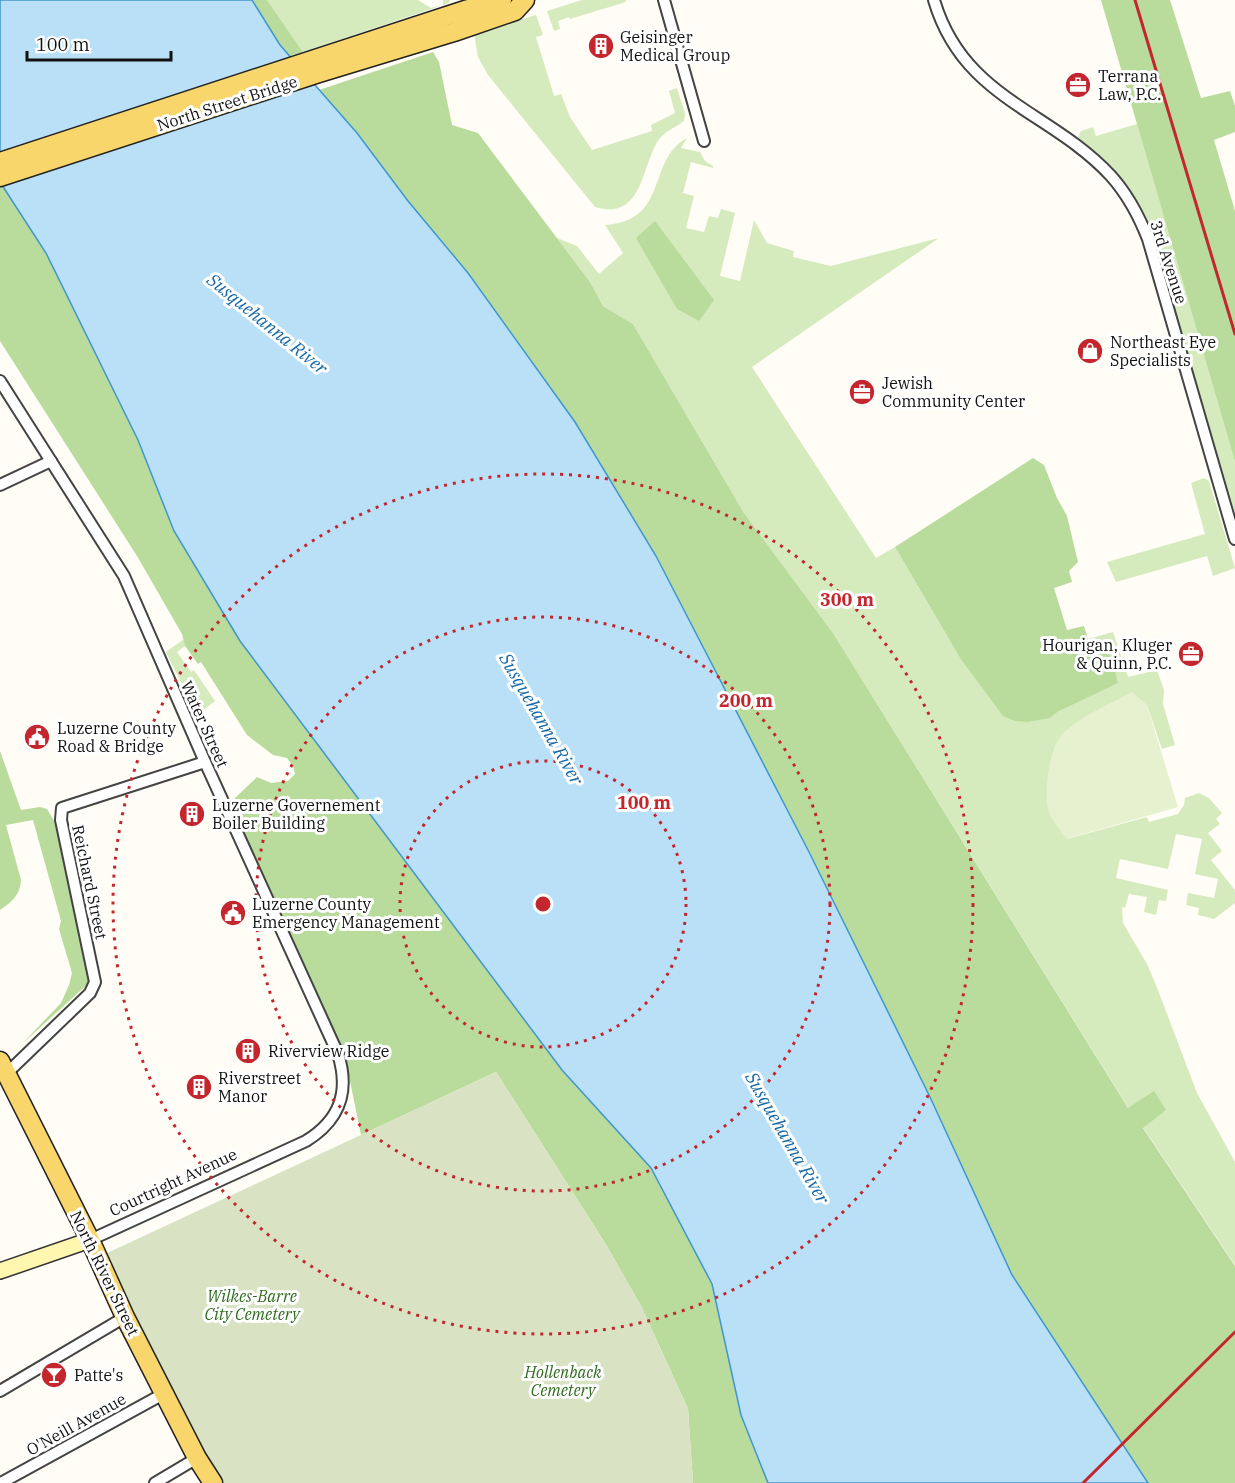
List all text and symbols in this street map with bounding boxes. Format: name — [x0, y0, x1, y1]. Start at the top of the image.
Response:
scale bar — [27, 24, 171, 62]
place label: Geisinger Medical Group — [620, 27, 730, 65]
building icon: Geisinger Medical Group — [586, 31, 616, 61]
text: 100 m — [36, 33, 90, 56]
place label: Terrana Law, P.C. — [1098, 66, 1161, 104]
office icon: Terrana Law, P.C. — [1063, 70, 1093, 100]
street label: North Street Bridge — [154, 71, 300, 135]
street label: 3rd Avenue — [1146, 218, 1192, 306]
water label: Susquehanna River — [202, 267, 333, 380]
place label: Northeast Eye Specialists — [1110, 332, 1216, 370]
shop icon: Northeast Eye Specialists — [1075, 336, 1105, 366]
place label: Jewish Community Center — [882, 373, 1025, 411]
office icon: Jewish Community Center — [847, 377, 877, 407]
text: 300 m — [820, 588, 875, 611]
place label: Hourigan, Kluger & Quinn, P.C. — [1042, 635, 1172, 673]
office icon: Hourigan, Kluger & Quinn, P.C. — [1176, 639, 1206, 669]
water label: Susquehanna River — [494, 648, 589, 790]
street label: Water Street — [177, 677, 233, 771]
text: 200 m — [719, 689, 774, 712]
place label: Luzerne County Road & Bridge — [57, 718, 176, 756]
public building icon: Luzerne County Road & Bridge — [22, 722, 52, 752]
text: 100 m — [617, 791, 672, 814]
place label: Luzerne Governement Boiler Building — [212, 795, 381, 833]
building icon: Luzerne Governement Boiler Building — [177, 799, 207, 829]
street label: Reichard Street — [68, 823, 112, 941]
place label: Luzerne County Emergency Management — [252, 894, 440, 932]
centre of rings — [533, 894, 553, 914]
public building icon: Luzerne County Emergency Management — [218, 898, 248, 928]
building icon: Riverview Ridge — [233, 1036, 263, 1066]
place label: Riverview Ridge — [268, 1041, 389, 1061]
water label: Susquehanna River — [740, 1067, 835, 1209]
place label: Riverstreet Manor — [218, 1068, 301, 1106]
building icon: Riverstreet Manor — [184, 1072, 214, 1102]
street label: Courtright Avenue — [106, 1144, 240, 1220]
street label: North River Street — [66, 1207, 144, 1339]
park label: Wilkes-Barre City Cemetery — [205, 1286, 301, 1324]
bar icon: Patte's — [39, 1360, 69, 1390]
park label: Hollenback Cemetery — [524, 1362, 602, 1400]
place label: Patte's — [74, 1365, 123, 1385]
street label: O'Neill Avenue — [23, 1388, 129, 1460]

